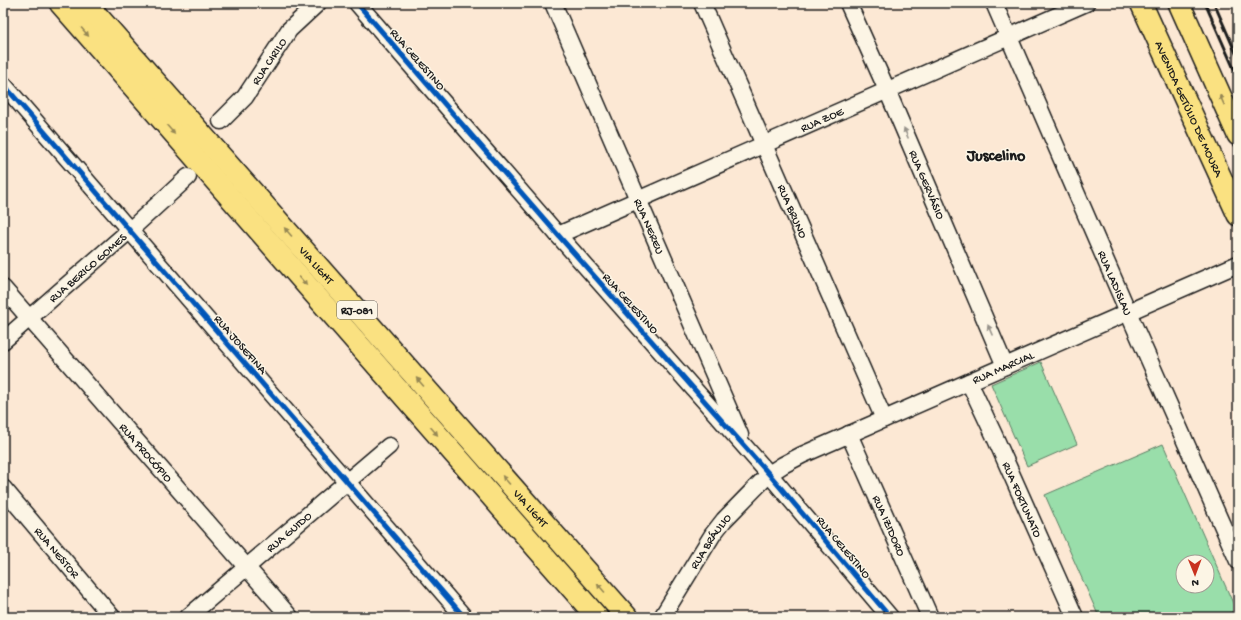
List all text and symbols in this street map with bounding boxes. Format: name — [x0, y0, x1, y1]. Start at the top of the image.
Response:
one-way arrow — [81, 27, 90, 38]
street label: RUA CELESTINO — [386, 27, 447, 94]
street label: RUA CIRILO — [250, 36, 291, 88]
street label: AVENIDA GETÚLIO DE MOURA — [1150, 39, 1225, 180]
one-way arrow — [1219, 94, 1225, 105]
street label: RUA ZOE — [799, 105, 847, 137]
one-way arrow — [166, 125, 176, 135]
one-way arrow — [903, 128, 909, 139]
street label: RUA GERVÁSIO — [905, 148, 946, 222]
district label: Juscelino — [966, 148, 1026, 167]
street label: RUA BRUNO — [773, 183, 809, 241]
street label: RUA NEREU — [630, 197, 666, 257]
one-way arrow — [283, 227, 292, 237]
street label: RUA BERICO GOMES — [47, 231, 131, 307]
street label: VIA LIGHT — [294, 244, 337, 289]
street label: RUA LADISLAU — [1093, 249, 1134, 318]
street label: RUA CELESTINO — [599, 271, 661, 338]
one-way arrow — [298, 275, 307, 286]
road number: RJ-081 — [337, 301, 377, 319]
street label: RUA JOSEFINA — [210, 313, 270, 378]
one-way arrow — [987, 324, 993, 336]
street label: RUA MARCIAL — [971, 349, 1037, 388]
one-way arrow — [415, 377, 425, 387]
street label: RUA PROCÓPIO — [115, 421, 174, 486]
one-way arrow — [430, 426, 439, 436]
street label: RUA FORTUNATO — [998, 460, 1044, 540]
one-way arrow — [501, 474, 510, 485]
street label: VIA LIGHT — [508, 487, 551, 532]
street label: RUA IZIDORO — [868, 494, 907, 559]
street label: RUA GUIDO — [264, 510, 316, 556]
street label: RUA BRÁULIO — [688, 512, 735, 572]
street label: RUA CELESTINO — [812, 514, 873, 582]
street label: RUA NESTOR — [30, 525, 82, 582]
north arrow — [1175, 554, 1215, 594]
text: N — [1191, 576, 1199, 588]
one-way arrow — [597, 583, 606, 592]

